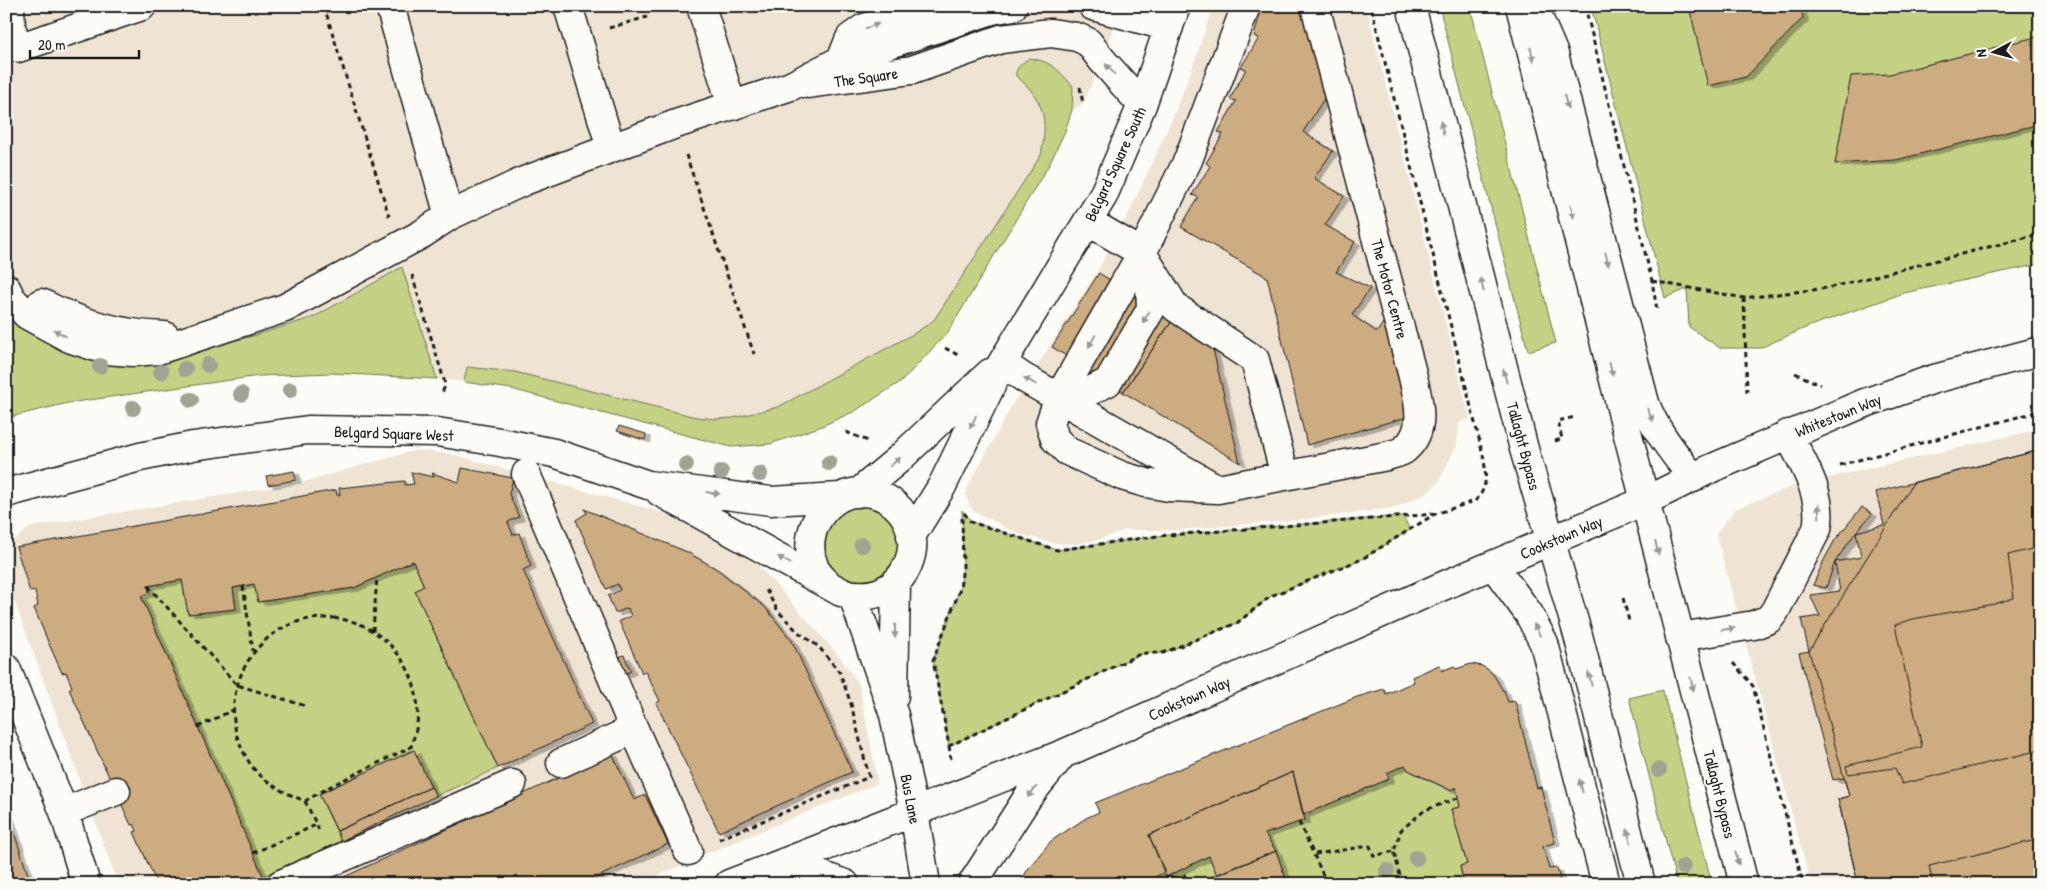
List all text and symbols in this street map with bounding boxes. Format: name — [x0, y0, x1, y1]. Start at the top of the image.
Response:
one-way arrow — [864, 22, 879, 29]
scale bar — [30, 28, 139, 60]
north arrow — [1968, 28, 2018, 78]
text: 20 m — [38, 34, 65, 55]
one-way arrow — [1528, 46, 1536, 61]
text: N — [1971, 48, 1990, 58]
street label: The Square — [833, 62, 900, 92]
one-way arrow — [1104, 62, 1115, 75]
one-way arrow — [1563, 94, 1571, 109]
street label: Belgard Square South — [1079, 103, 1151, 225]
one-way arrow — [1438, 120, 1446, 135]
one-way arrow — [1568, 204, 1576, 219]
street label: The Motor Centre — [1366, 237, 1414, 342]
one-way arrow — [1603, 251, 1611, 266]
one-way arrow — [1478, 278, 1486, 293]
one-way arrow — [1142, 310, 1151, 323]
one-way arrow — [52, 329, 67, 337]
one-way arrow — [1087, 334, 1096, 347]
one-way arrow — [1607, 361, 1615, 376]
one-way arrow — [1501, 368, 1509, 383]
one-way arrow — [1024, 376, 1037, 385]
street label: Whitestown Way — [1792, 388, 1885, 442]
street label: Tallaght Bypass — [1502, 400, 1546, 492]
one-way arrow — [1646, 408, 1654, 422]
one-way arrow — [969, 415, 977, 429]
street label: Belgard Square West — [334, 420, 455, 446]
one-way arrow — [889, 456, 902, 467]
one-way arrow — [706, 489, 722, 497]
one-way arrow — [1815, 503, 1823, 519]
street label: Cookstown Way — [1516, 510, 1606, 564]
one-way arrow — [1653, 541, 1661, 556]
one-way arrow — [777, 556, 792, 564]
one-way arrow — [1533, 622, 1541, 637]
one-way arrow — [891, 624, 899, 640]
one-way arrow — [1721, 624, 1737, 632]
street label: Cookstown Way — [1144, 670, 1234, 726]
one-way arrow — [1585, 671, 1593, 686]
one-way arrow — [1688, 676, 1696, 691]
street label: Tallaght Bypass — [1698, 748, 1742, 840]
street label: Bus Lane — [895, 772, 927, 826]
one-way arrow — [1577, 778, 1585, 793]
one-way arrow — [1027, 785, 1037, 799]
one-way arrow — [1625, 829, 1633, 844]
one-way arrow — [1733, 851, 1741, 866]

